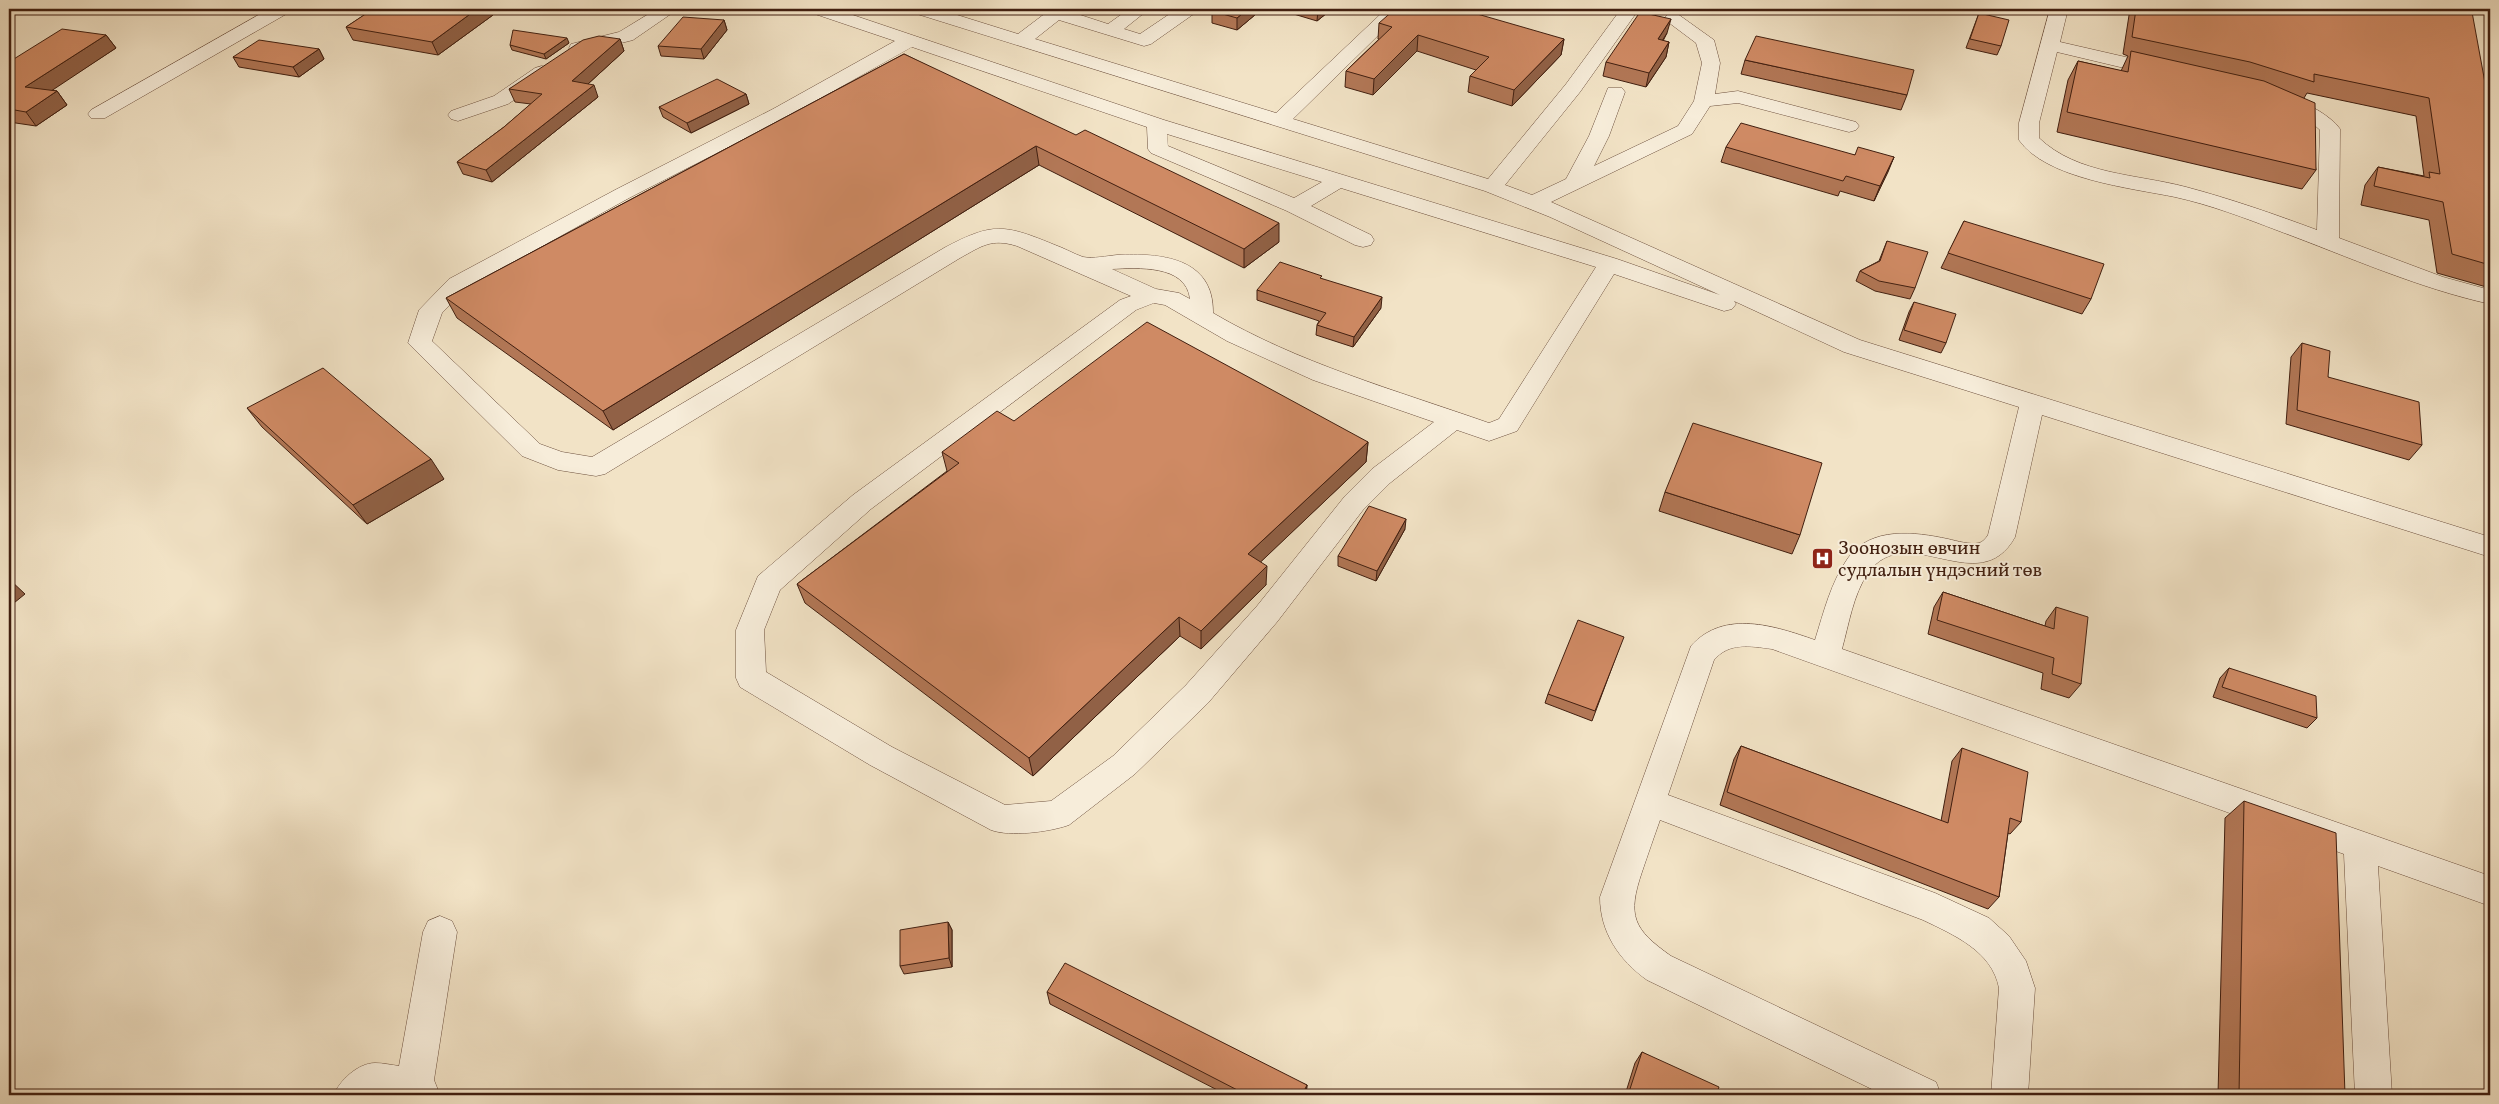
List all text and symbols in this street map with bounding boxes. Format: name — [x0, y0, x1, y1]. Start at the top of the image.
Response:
place label: Зоонозын өвчин судлалын үндэсний төв — [1838, 536, 2042, 584]
hospital icon: Зоонозын өвчин судлалын үндэсний төв — [1810, 546, 1834, 570]

